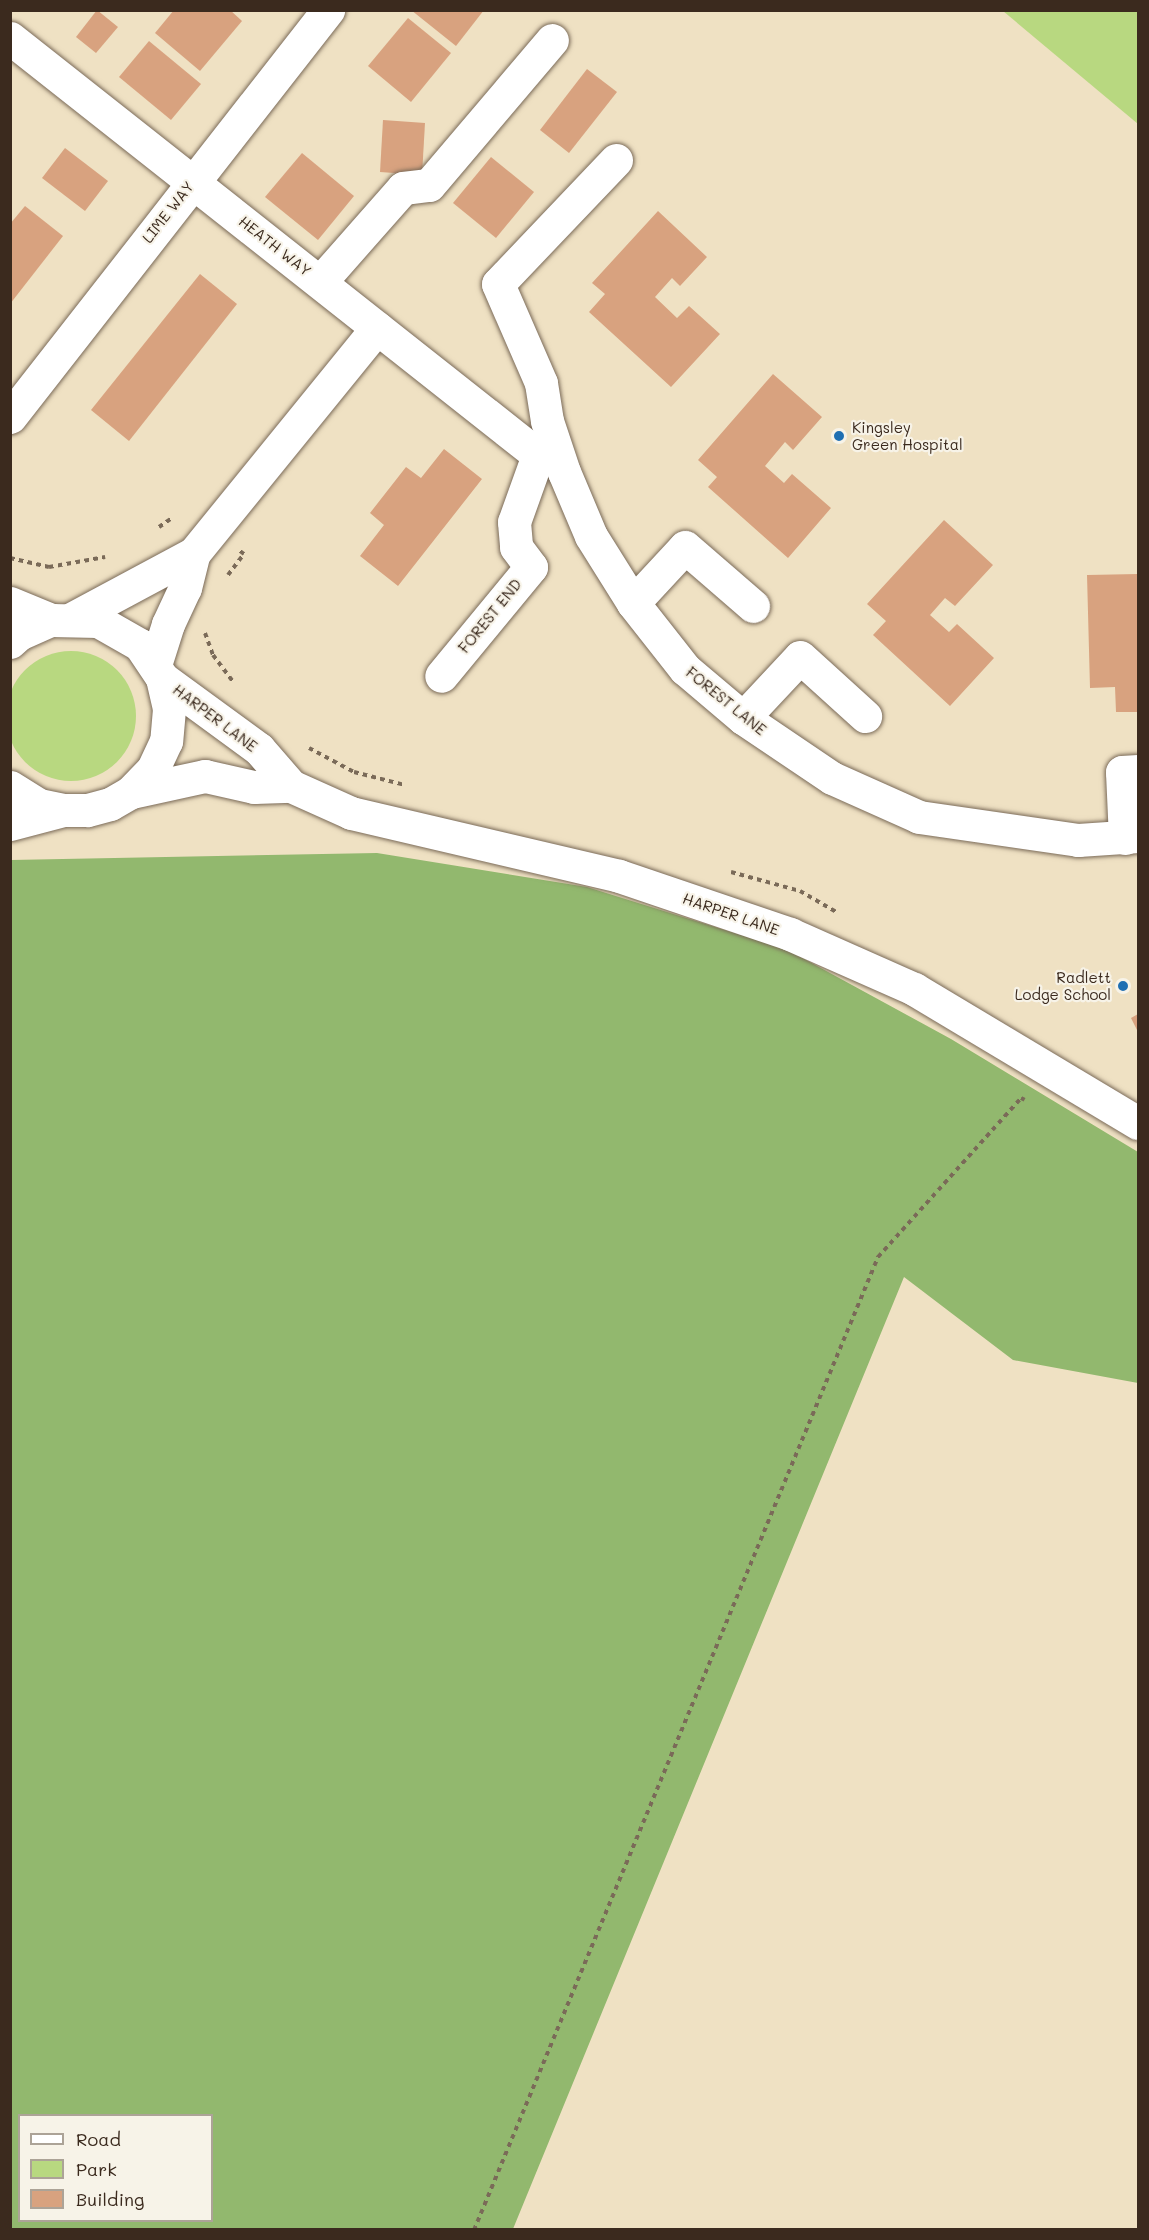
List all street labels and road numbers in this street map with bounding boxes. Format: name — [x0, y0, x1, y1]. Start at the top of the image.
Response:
street label: LIME WAY — [138, 178, 198, 246]
street label: HEATH WAY — [235, 212, 315, 280]
street label: FOREST END — [455, 575, 525, 657]
street label: FOREST LANE — [682, 663, 770, 739]
street label: HARPER LANE — [169, 680, 261, 756]
street label: HARPER LANE — [680, 889, 782, 939]

